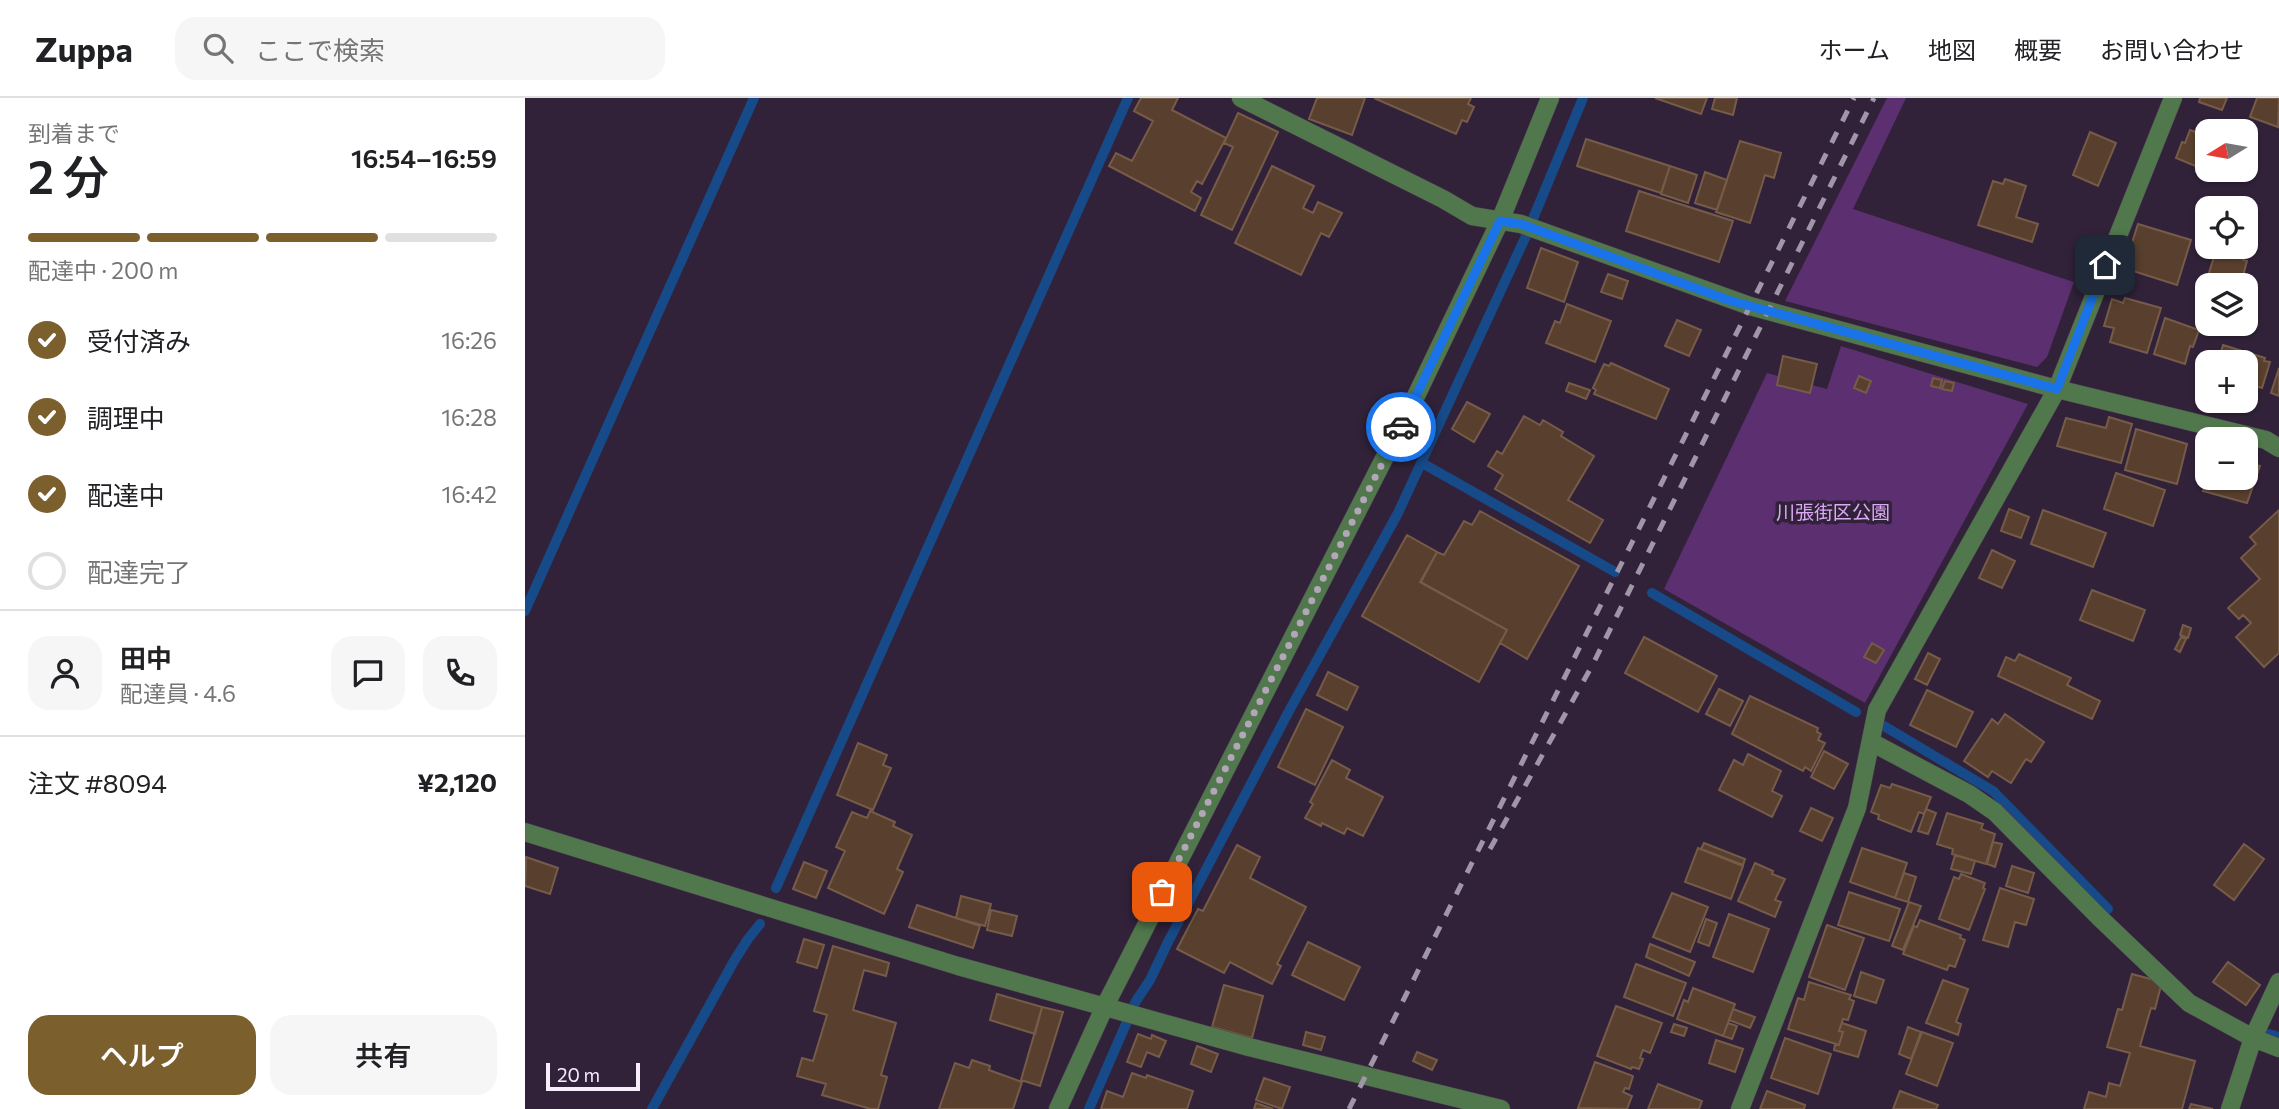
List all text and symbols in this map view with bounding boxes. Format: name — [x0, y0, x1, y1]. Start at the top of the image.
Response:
search box — [175, 17, 665, 80]
text: Zuppa — [35, 28, 133, 69]
icon: search — [199, 29, 237, 67]
text: ここで検索 — [255, 34, 385, 65]
text: ホーム — [1819, 35, 1890, 64]
text: 地図 — [1928, 35, 1976, 64]
text: 概要 — [2014, 35, 2062, 64]
text: お問い合わせ — [2100, 35, 2244, 64]
text: 到着まで — [28, 119, 120, 147]
north arrow — [2195, 119, 2257, 182]
map controls — [2195, 119, 2258, 490]
text: 16:54–16:59 — [351, 142, 497, 173]
text: 2 分 — [28, 147, 109, 203]
button: locate — [2195, 196, 2258, 259]
pin — [2075, 235, 2135, 295]
icon: home — [2086, 246, 2124, 284]
text: 配達中 · 200 m — [28, 256, 178, 284]
button: layers — [2195, 273, 2258, 336]
icon: check — [28, 321, 66, 359]
text: 受付済み — [87, 325, 191, 356]
text: 16:26 — [441, 326, 497, 354]
button: + — [2195, 350, 2258, 413]
courier — [1366, 392, 1436, 462]
icon: check — [28, 398, 66, 436]
text: 調理中 — [87, 402, 165, 433]
text: 16:28 — [441, 403, 497, 431]
icon: car — [1382, 408, 1420, 446]
button: − — [2195, 427, 2258, 490]
icon: check — [28, 475, 66, 513]
text: 配達中 — [87, 479, 165, 510]
text: 16:42 — [442, 480, 497, 508]
park label: 川張街区公園 — [1776, 500, 1890, 523]
text: 配達完了 — [87, 556, 191, 587]
button: person — [28, 636, 102, 710]
button: chat — [331, 636, 405, 710]
button: phone — [423, 636, 497, 710]
text: 田中 — [120, 642, 172, 673]
text: 配達員 · 4.6 — [120, 679, 236, 707]
text: ¥2,120 — [417, 766, 497, 797]
text: 注文 #8094 — [28, 767, 167, 798]
pin — [1132, 862, 1192, 922]
icon: bag — [1143, 873, 1181, 911]
button: ヘルプ — [28, 1015, 256, 1095]
button: 共有 — [270, 1015, 497, 1095]
scale bar — [546, 1060, 641, 1092]
text: 20 m — [557, 1063, 600, 1086]

